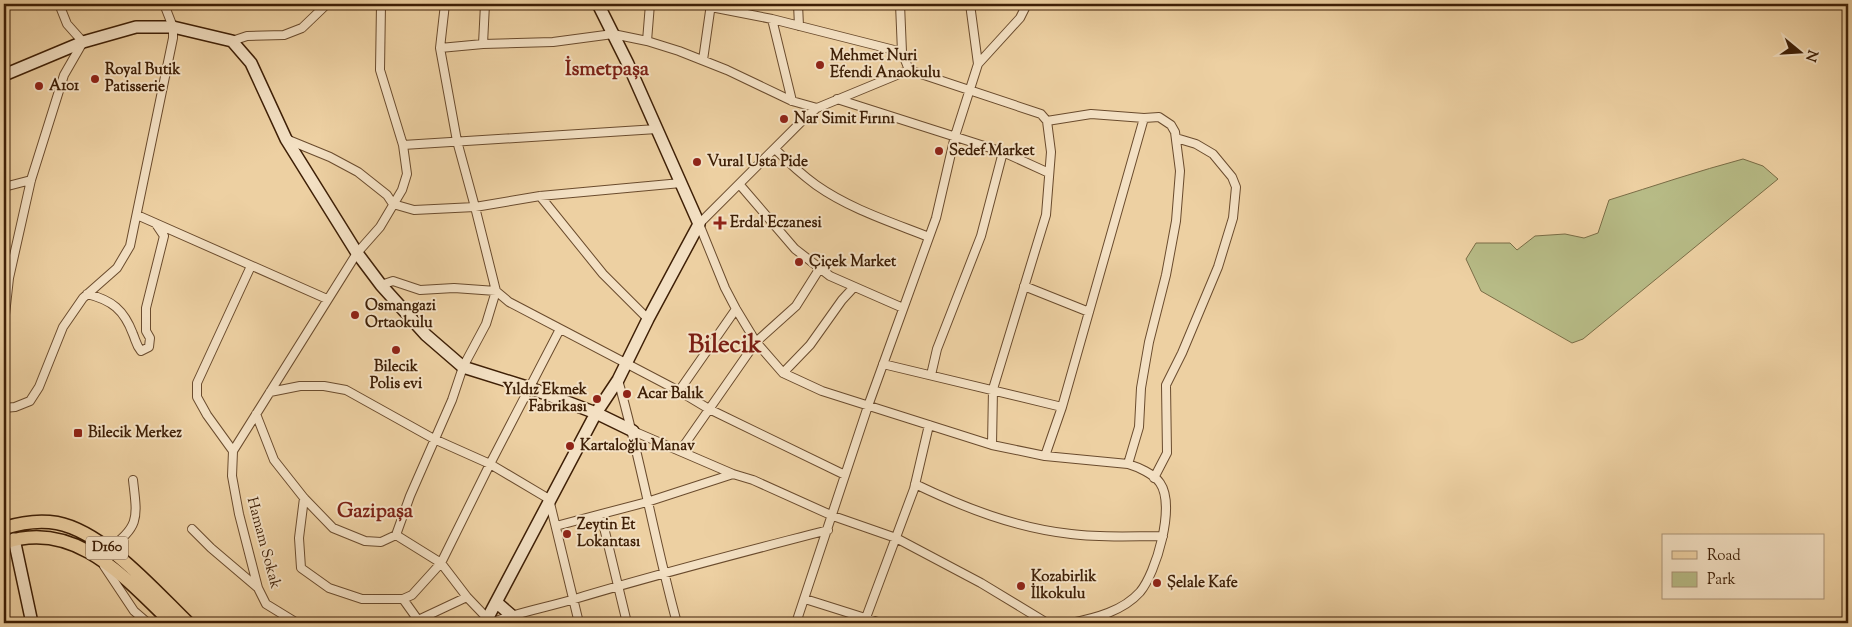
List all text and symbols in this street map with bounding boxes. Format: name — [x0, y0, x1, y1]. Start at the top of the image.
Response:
north arrow — [1774, 28, 1824, 78]
place label: Mehmet Nuri Efendi Anaokulu — [830, 46, 941, 84]
text: N — [1799, 47, 1822, 64]
district label: İsmetpaşa — [565, 55, 650, 85]
marker: Mehmet Nuri Efendi Anaokulu — [814, 59, 826, 71]
place label: Royal Butik Patisserie — [105, 60, 181, 98]
marker: Royal Butik Patisserie — [89, 73, 101, 85]
place label: A101 — [49, 76, 80, 97]
marker: A101 — [33, 80, 45, 92]
place label: Nar Simit Fırını — [794, 109, 896, 130]
marker: Nar Simit Fırını — [778, 113, 790, 125]
place label: Sedef Market — [949, 141, 1035, 162]
marker: Sedef Market — [933, 145, 945, 157]
place label: Vural Usta Pide — [707, 152, 808, 173]
marker: Vural Usta Pide — [691, 156, 703, 168]
place label: Erdal Eczanesi — [730, 213, 822, 234]
marker: Erdal Eczanesi — [714, 217, 726, 229]
place label: Çiçek Market — [809, 252, 897, 273]
marker: Çiçek Market — [793, 256, 805, 268]
place label: Osmangazi Ortaokulu — [365, 296, 437, 334]
marker: Osmangazi Ortaokulu — [349, 309, 361, 321]
district label: Bilecik — [688, 328, 762, 364]
marker: Bilecik Polis evi — [390, 344, 402, 356]
place label: Bilecik Polis evi — [370, 357, 423, 395]
place label: Yıldız Ekmek Fabrikası — [503, 380, 588, 418]
place label: Acar Balık — [637, 384, 705, 405]
marker: Acar Balık — [621, 388, 633, 400]
marker: Yıldız Ekmek Fabrikası — [591, 393, 603, 405]
place label: Bilecik Merkez — [88, 423, 182, 444]
marker: Bilecik Merkez — [72, 427, 84, 439]
place label: Kartaloğlu Manav — [580, 436, 695, 457]
marker: Kartaloğlu Manav — [564, 440, 576, 452]
street label: Hamam Sokak — [241, 495, 285, 591]
district label: Gazipaşa — [337, 498, 414, 527]
place label: Zeytin Et Lokantası — [577, 515, 641, 553]
marker: Zeytin Et Lokantası — [561, 528, 573, 540]
legend — [1662, 534, 1824, 600]
road number: D160 — [86, 536, 128, 560]
text: Road — [1707, 546, 1741, 567]
place label: Kozabirlik İlkokulu — [1031, 567, 1097, 605]
text: Park — [1707, 570, 1736, 591]
place label: Şelale Kafe — [1167, 573, 1238, 594]
marker: Şelale Kafe — [1151, 577, 1163, 589]
marker: Kozabirlik İlkokulu — [1015, 580, 1027, 592]

